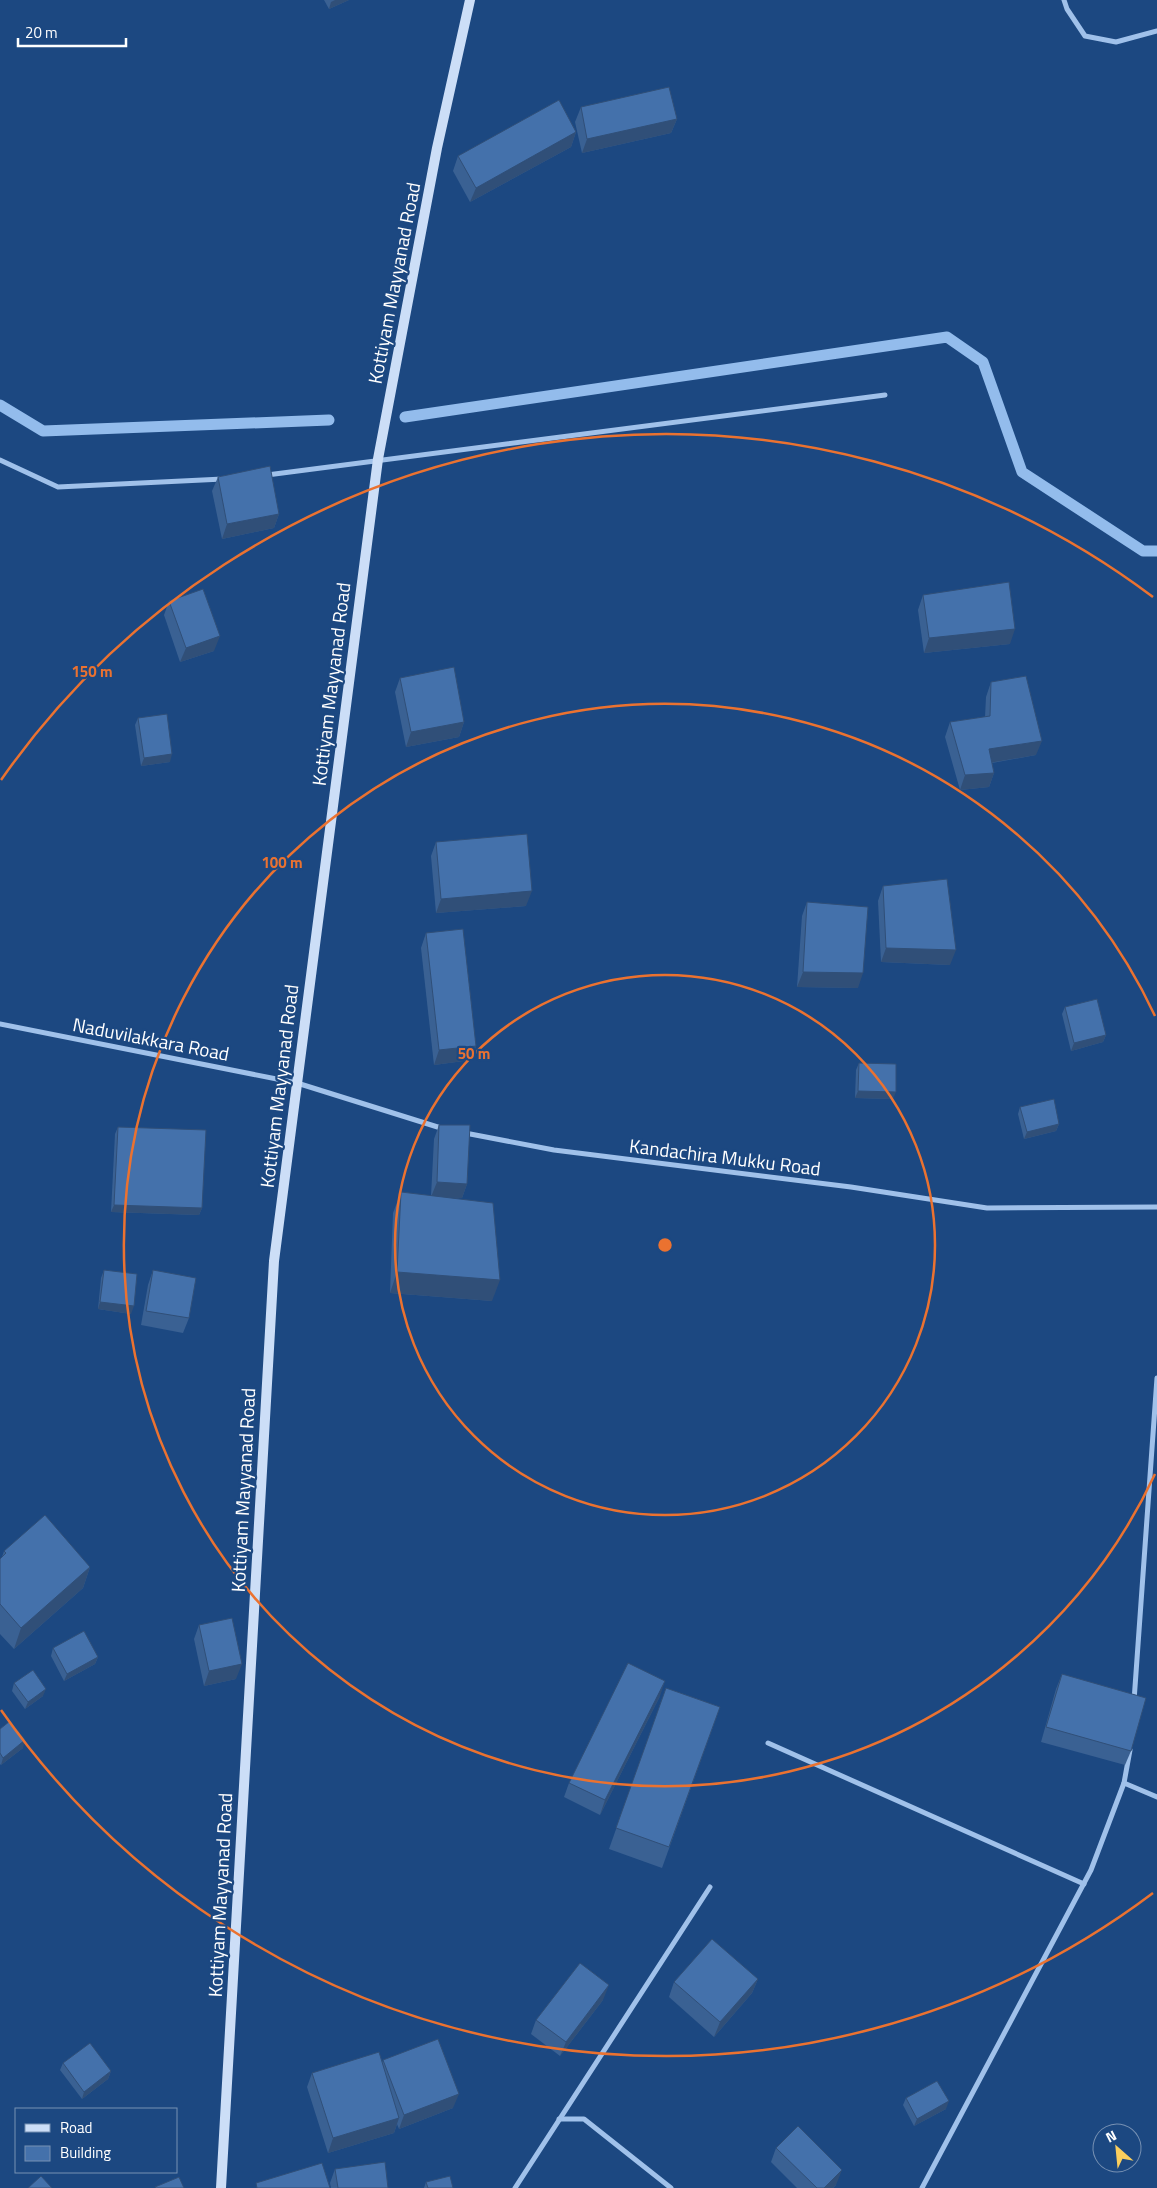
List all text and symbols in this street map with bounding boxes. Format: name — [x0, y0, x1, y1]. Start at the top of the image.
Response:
scale bar — [18, 15, 125, 47]
text: 20 m — [25, 21, 58, 44]
street label: Kottiyam Mayyanad Road — [360, 180, 427, 386]
street label: Kottiyam Mayyanad Road — [304, 581, 357, 787]
text: 150 m — [71, 660, 113, 683]
text: 100 m — [261, 851, 303, 874]
street label: Kottiyam Mayyanad Road — [252, 983, 305, 1189]
street label: Naduvilakkara Road — [70, 1009, 232, 1068]
text: 50 m — [458, 1042, 490, 1065]
street label: Kandachira Mukku Road — [628, 1130, 822, 1183]
centre of rings — [656, 1236, 674, 1254]
street label: Kottiyam Mayyanad Road — [223, 1387, 262, 1593]
street label: Kottiyam Mayyanad Road — [200, 1792, 239, 1998]
legend — [15, 2108, 178, 2173]
text: Road — [60, 2116, 92, 2139]
north arrow — [1092, 2123, 1142, 2173]
text: N — [1102, 2124, 1120, 2148]
text: Building — [60, 2141, 111, 2164]

